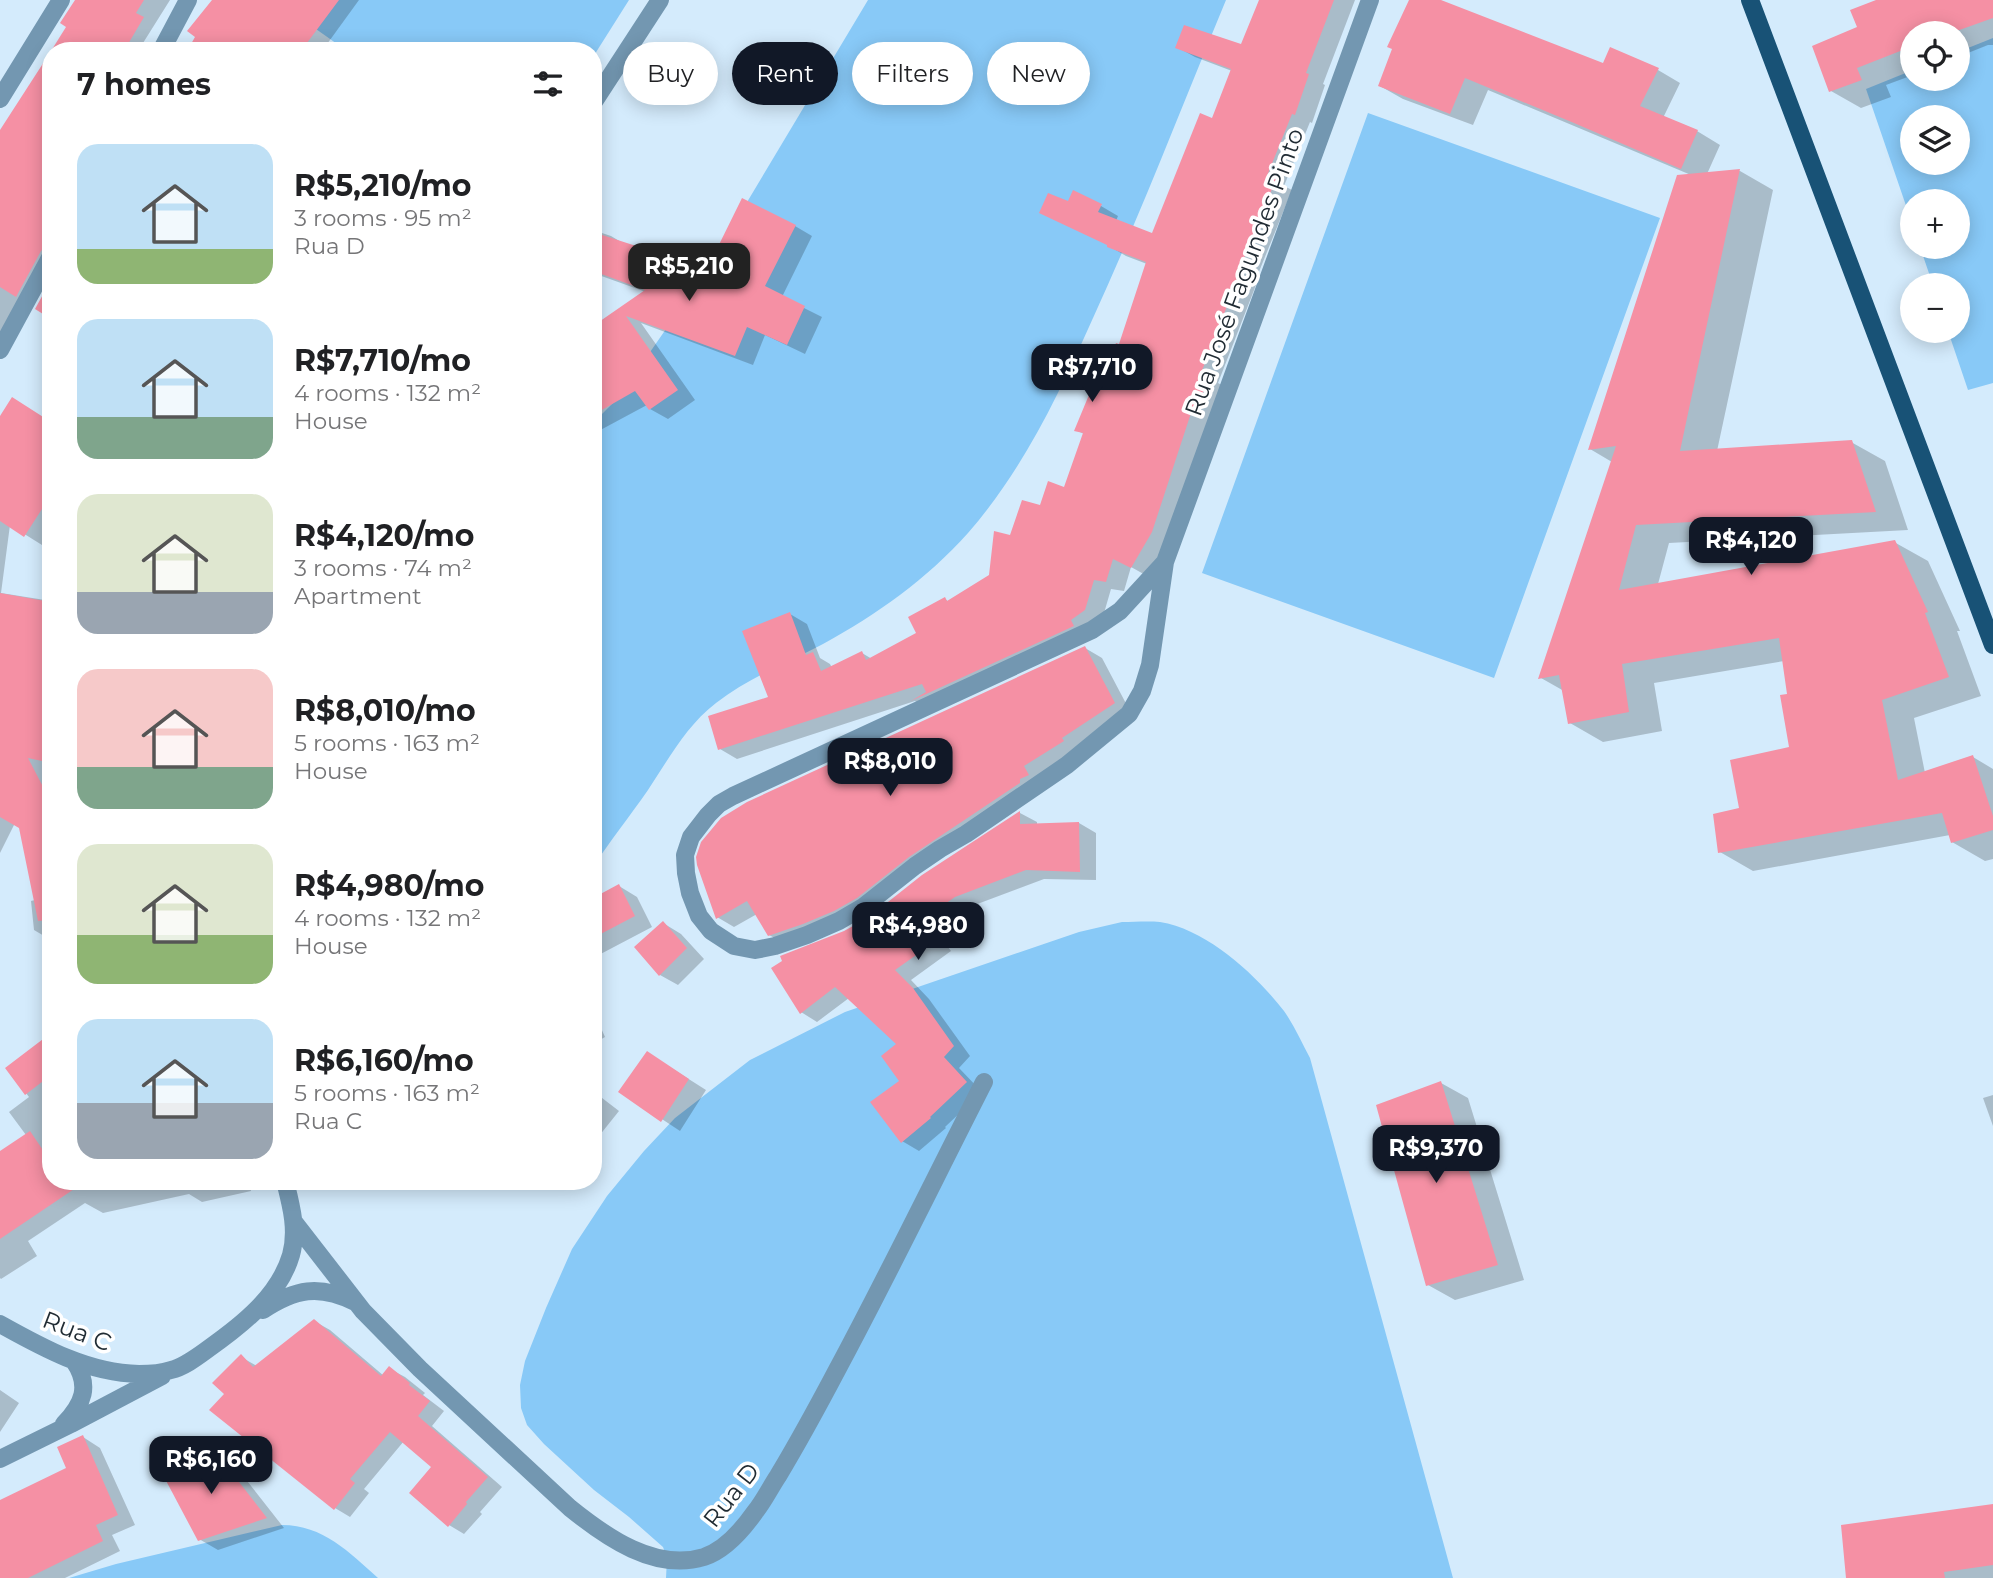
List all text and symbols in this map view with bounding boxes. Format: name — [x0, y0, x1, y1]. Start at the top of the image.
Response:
map controls — [1900, 21, 1970, 343]
button: locate — [1900, 21, 1970, 91]
chip: Buy — [623, 42, 718, 105]
chip: Rent — [732, 42, 838, 105]
chip: Filters — [852, 42, 973, 105]
chip: New — [987, 42, 1090, 105]
icon: filters — [529, 65, 567, 103]
text: 7 homes — [77, 66, 211, 103]
button: layers — [1900, 105, 1970, 175]
street label: Rua José Fagundes Pinto — [1178, 124, 1310, 420]
text: R$5,210/mo — [294, 167, 472, 204]
icon: home — [133, 172, 217, 256]
button: + — [1900, 189, 1970, 259]
text: 3 rooms · 95 m² — [294, 204, 472, 232]
text: Rua D — [294, 232, 365, 260]
pin: R$5,210 — [624, 244, 754, 303]
text: R$5,210 — [644, 252, 734, 280]
button: − — [1900, 273, 1970, 343]
text: R$7,710/mo — [294, 342, 471, 379]
pin: R$7,710 — [1027, 344, 1157, 404]
icon: home — [133, 347, 217, 431]
text: R$7,710 — [1047, 353, 1137, 381]
text: 4 rooms · 132 m² — [294, 379, 481, 407]
text: House — [294, 407, 368, 435]
text: R$4,120/mo — [294, 517, 474, 554]
pin: R$4,120 — [1686, 518, 1816, 577]
icon: home — [133, 522, 217, 606]
text: R$4,120 — [1705, 526, 1797, 554]
text: 3 rooms · 74 m² — [294, 554, 472, 582]
text: Apartment — [294, 582, 422, 610]
text: R$8,010/mo — [294, 692, 476, 729]
icon: home — [133, 697, 217, 781]
text: 5 rooms · 163 m² — [294, 729, 480, 757]
pin: R$8,010 — [825, 738, 955, 798]
text: R$8,010 — [844, 747, 936, 775]
text: House — [294, 757, 368, 785]
text: R$4,980/mo — [294, 867, 484, 904]
icon: home — [133, 872, 217, 956]
pin: R$4,980 — [853, 902, 983, 962]
text: 4 rooms · 132 m² — [294, 904, 481, 932]
text: R$4,980 — [868, 911, 968, 939]
text: House — [294, 932, 368, 960]
text: R$6,160/mo — [294, 1042, 474, 1079]
icon: home — [133, 1047, 217, 1131]
text: 5 rooms · 163 m² — [294, 1079, 480, 1107]
text: Rua C — [294, 1107, 362, 1135]
pin: R$9,370 — [1371, 1126, 1501, 1185]
text: R$9,370 — [1389, 1134, 1483, 1162]
street label: Rua C — [39, 1305, 115, 1357]
pin: R$6,160 — [146, 1436, 276, 1496]
text: R$6,160 — [165, 1445, 257, 1473]
street label: Rua D — [697, 1457, 765, 1533]

